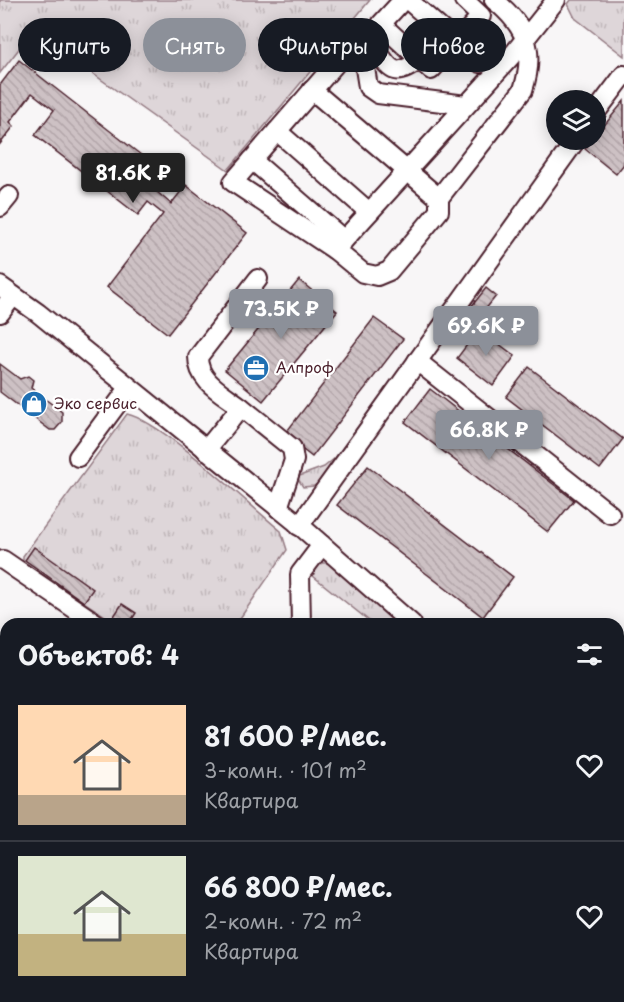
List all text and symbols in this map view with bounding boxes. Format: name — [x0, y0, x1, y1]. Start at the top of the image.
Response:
chip: Купить — [18, 18, 131, 72]
chip: Снять — [143, 18, 246, 72]
chip: Фильтры — [258, 18, 389, 72]
chip: Новое — [401, 18, 506, 72]
map controls — [546, 90, 606, 150]
button: layers — [546, 90, 606, 150]
pin: 81.6K ₽ — [78, 153, 188, 204]
text: 81.6K ₽ — [95, 157, 171, 187]
pin: 73.5K ₽ — [226, 289, 336, 340]
text: 73.5K ₽ — [243, 293, 319, 323]
pin: 69.6K ₽ — [431, 306, 541, 357]
text: 69.6K ₽ — [447, 310, 525, 340]
office icon: Алпроф — [241, 353, 271, 383]
place label: Алпроф — [276, 355, 334, 378]
shop icon: Эко сервис — [19, 389, 49, 419]
place label: Эко сервис — [54, 391, 137, 414]
pin: 66.8K ₽ — [434, 410, 544, 461]
text: 66.8K ₽ — [450, 414, 528, 444]
text: Объектов: 4 — [18, 635, 179, 674]
icon: filters — [573, 638, 606, 671]
text: 81 600 ₽/мес. — [204, 716, 387, 755]
icon: home — [66, 729, 138, 801]
icon: heart — [573, 749, 606, 782]
text: 3-комн. · 101 m² — [204, 755, 367, 785]
text: Квартира — [204, 785, 298, 815]
text: 66 800 ₽/мес. — [204, 867, 393, 906]
icon: home — [66, 880, 138, 952]
icon: heart — [573, 900, 606, 933]
text: 2-комн. · 72 m² — [204, 906, 362, 936]
text: Квартира — [204, 936, 298, 966]

